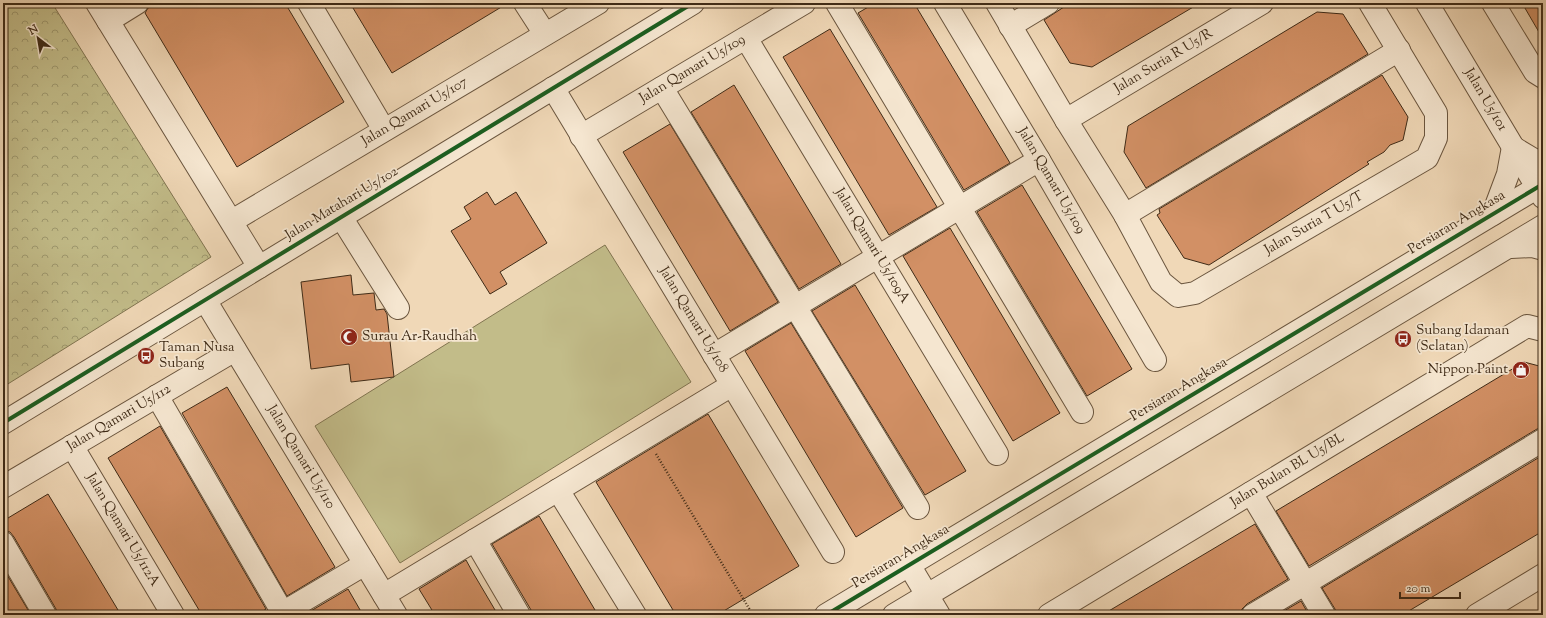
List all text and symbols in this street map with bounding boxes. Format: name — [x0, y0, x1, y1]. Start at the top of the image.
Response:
north arrow — [18, 18, 58, 58]
text: N — [25, 21, 41, 40]
street label: Jalan Suria R U5/R — [1110, 24, 1217, 99]
street label: Jalan Qamari U5/109 — [635, 30, 750, 109]
street label: Jalan U5/101 — [1458, 64, 1512, 135]
street label: Jalan Qamari U5/107 — [357, 73, 472, 152]
street label: Jalan Qamari U5/109 — [1011, 123, 1090, 238]
street label: Jalan Matahari U5/102 — [281, 162, 403, 246]
street label: Jalan Qamari U5/109A — [828, 184, 914, 308]
street label: Persiaran Angkasa — [1405, 186, 1510, 260]
street label: Jalan Suria T U5/T — [1260, 187, 1368, 261]
street label: Jalan Qamari U5/108 — [653, 262, 733, 377]
place label: Subang Idaman (Selatan) — [1416, 321, 1510, 357]
mosque icon: Surau Ar-Raudhah — [339, 327, 359, 347]
place label: Surau Ar-Raudhah — [362, 327, 477, 347]
bus stop icon: Subang Idaman (Selatan) — [1393, 329, 1413, 349]
place label: Taman Nusa Subang — [159, 338, 235, 374]
bus stop icon: Taman Nusa Subang — [136, 346, 156, 366]
street label: Persiaran Angkasa — [1127, 353, 1232, 427]
place label: Nippon Paint — [1428, 360, 1508, 380]
shop icon: Nippon Paint — [1511, 360, 1531, 380]
street label: Jalan Qamari U5/112 — [63, 380, 175, 457]
street label: Jalan Qamari U5/110 — [261, 401, 340, 513]
street label: Jalan Bulan BL U5/BL — [1226, 428, 1349, 513]
street label: Jalan Qamari U5/112A — [80, 469, 164, 591]
street label: Persiaran Angkasa — [849, 520, 954, 594]
scale bar — [1400, 574, 1460, 600]
text: 20 m — [1406, 580, 1431, 598]

